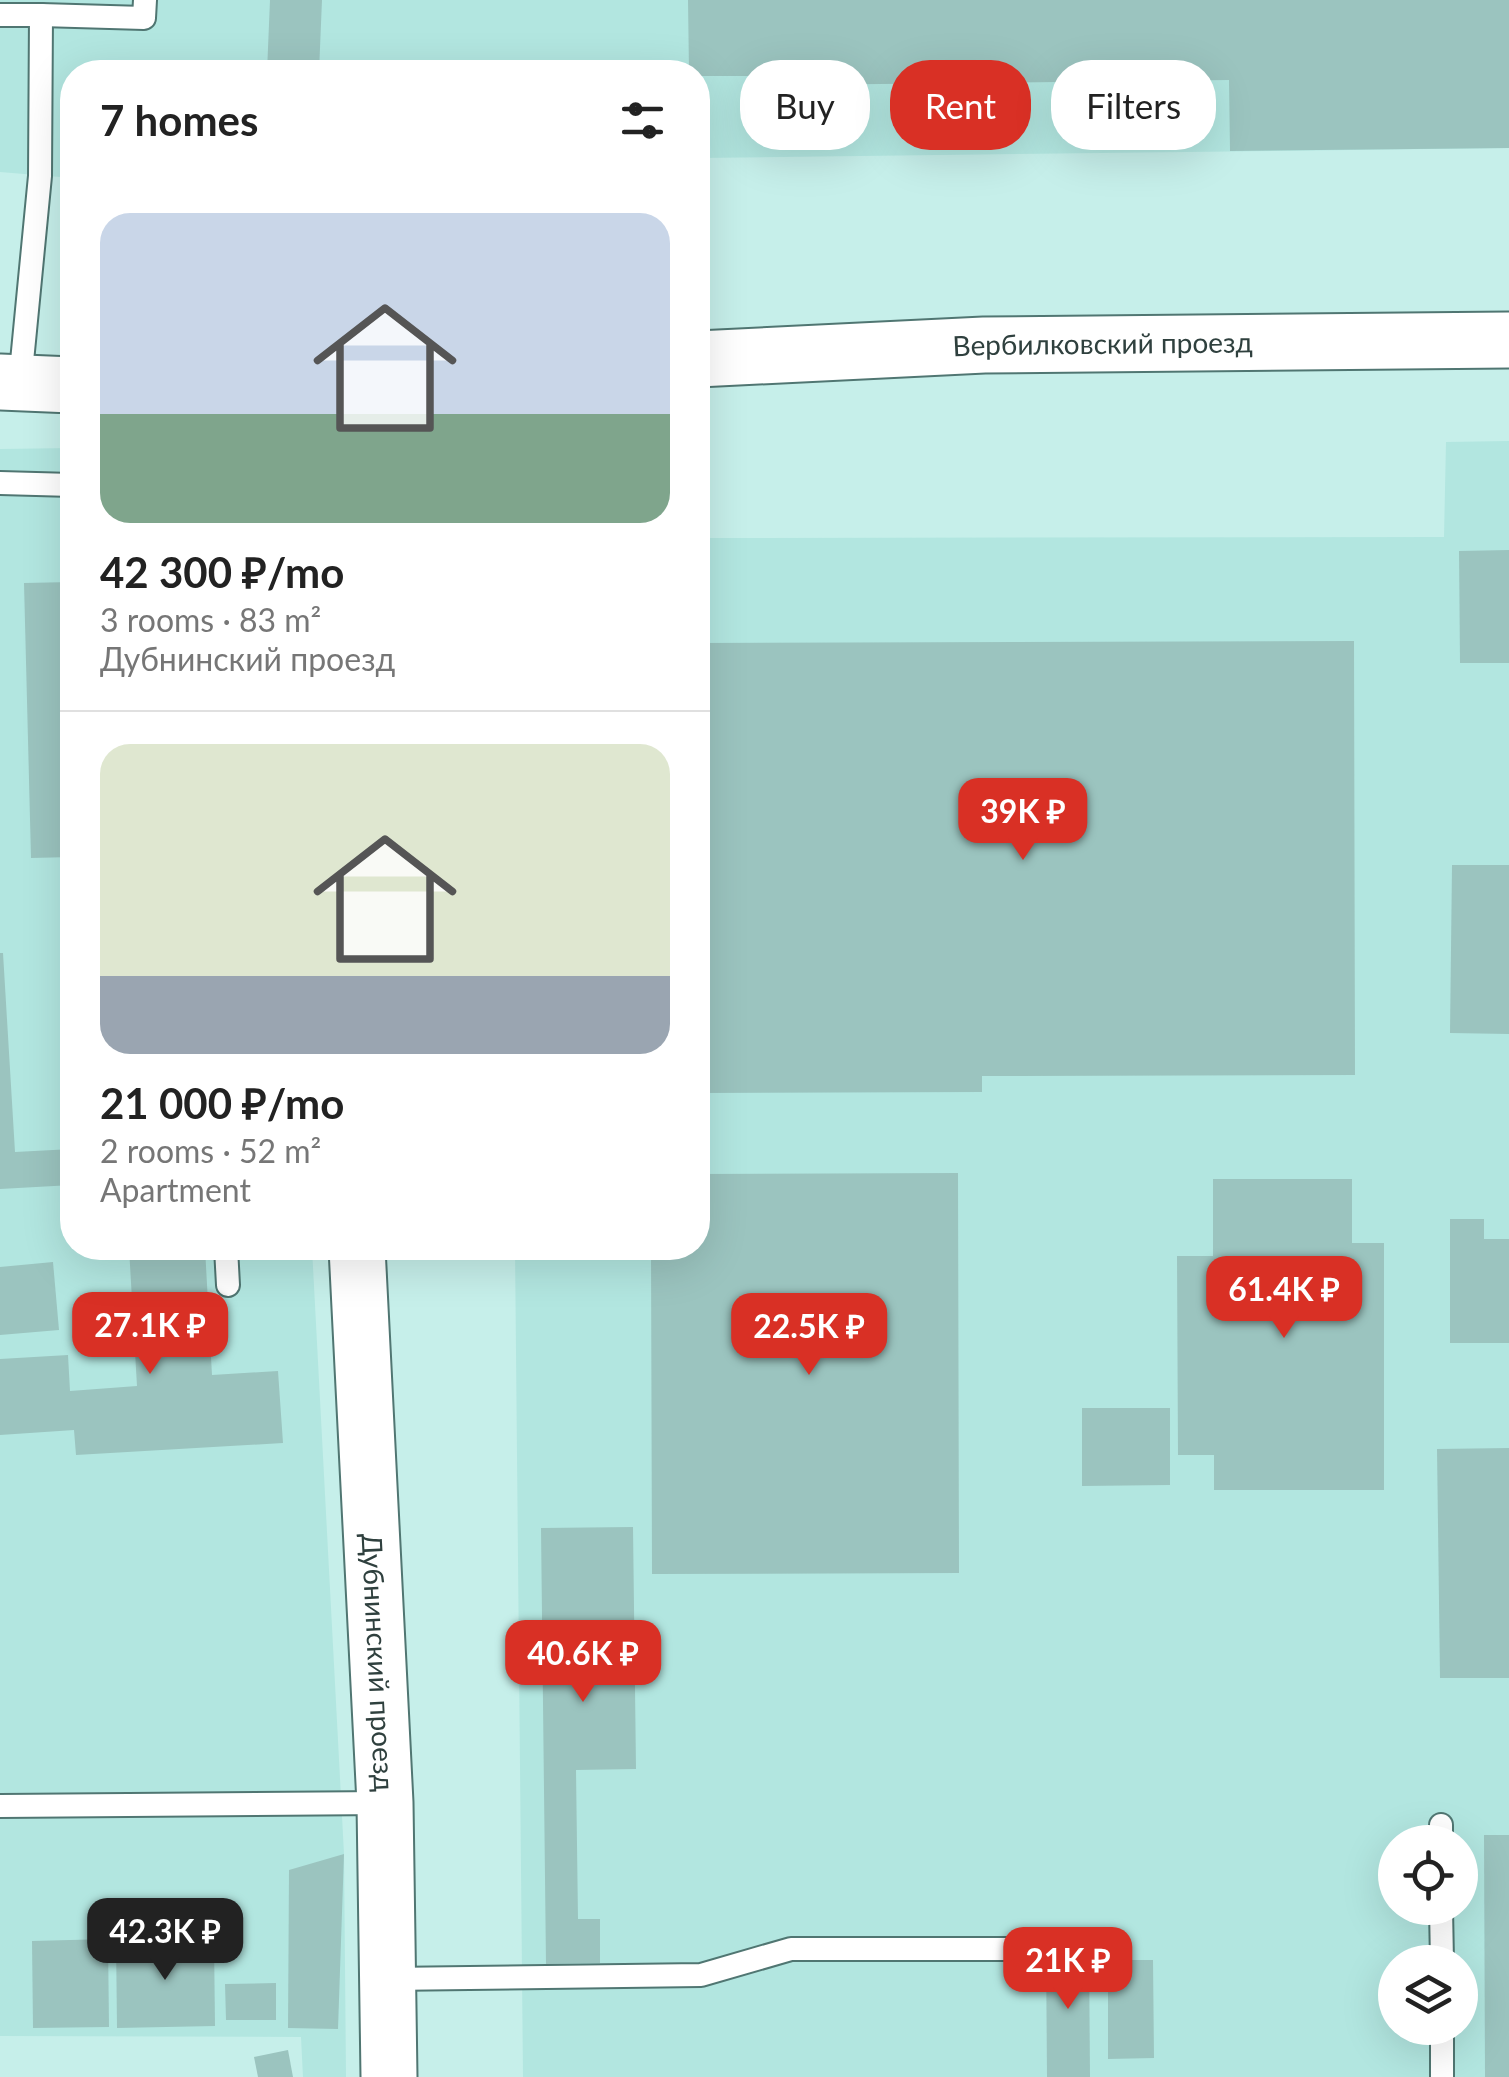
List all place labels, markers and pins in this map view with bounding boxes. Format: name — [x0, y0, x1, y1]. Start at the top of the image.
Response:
pin: 39K ₽ — [953, 778, 1093, 863]
pin: 61.4K ₽ — [1192, 1256, 1376, 1341]
pin: 27.1K ₽ — [58, 1292, 242, 1377]
pin: 22.5K ₽ — [717, 1293, 901, 1378]
pin: 40.6K ₽ — [491, 1620, 675, 1705]
pin: 42.3K ₽ — [73, 1898, 257, 1983]
pin: 21K ₽ — [998, 1927, 1138, 2012]

